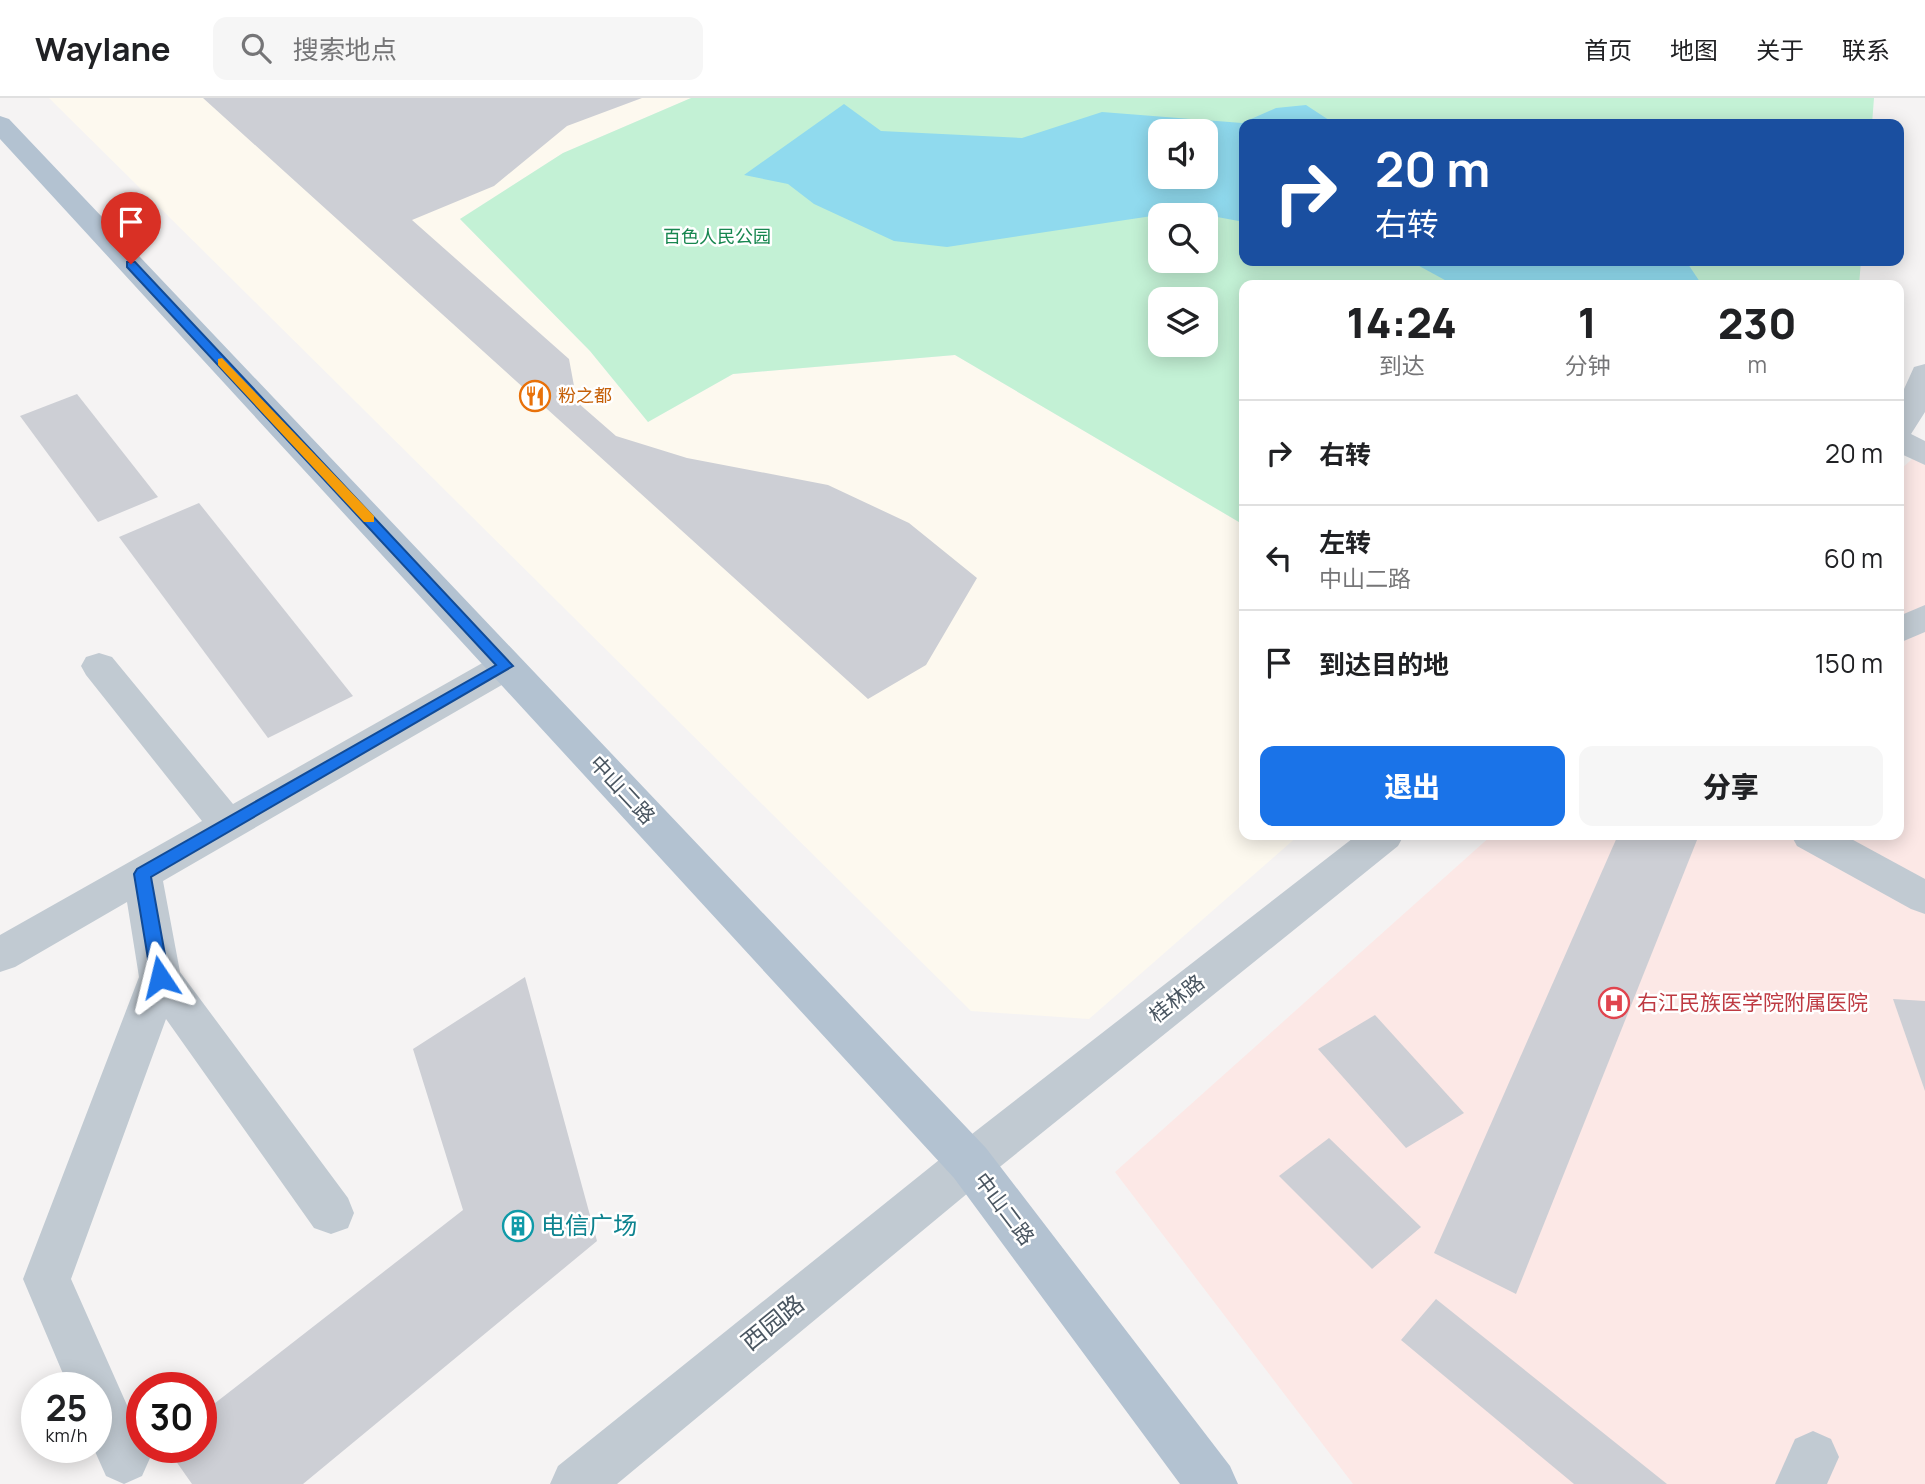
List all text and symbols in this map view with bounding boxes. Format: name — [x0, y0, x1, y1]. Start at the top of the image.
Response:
search box — [213, 17, 703, 80]
text: Waylane — [35, 26, 171, 71]
icon: search — [237, 29, 275, 67]
text: 搜索地点 — [293, 31, 397, 67]
text: 首页 — [1584, 33, 1632, 66]
text: 地图 — [1670, 33, 1718, 66]
text: 关于 — [1756, 33, 1804, 66]
text: 联系 — [1842, 33, 1890, 66]
map controls — [1148, 119, 1218, 357]
button: sound — [1148, 119, 1218, 189]
text: 20 m — [1375, 135, 1490, 202]
icon: right — [1260, 147, 1351, 238]
pin — [101, 192, 161, 264]
text: 右转 — [1375, 202, 1439, 246]
icon: arrive — [112, 203, 150, 241]
button: search — [1148, 203, 1218, 273]
park label: 百色人民公园 — [663, 224, 771, 248]
button: layers — [1148, 287, 1218, 357]
text: 14:24 — [1347, 293, 1457, 351]
text: 1 — [1578, 293, 1597, 351]
text: 230 — [1718, 294, 1796, 352]
text: m — [1747, 348, 1767, 380]
text: 到达 — [1379, 349, 1425, 381]
text: 分钟 — [1564, 349, 1610, 381]
restaurant icon: 粉之都 — [518, 379, 552, 413]
place label: 粉之都 — [558, 383, 612, 407]
icon: right — [1260, 434, 1298, 472]
text: 20 m — [1825, 435, 1883, 471]
text: 右转 — [1319, 436, 1371, 472]
text: 左转 — [1319, 524, 1371, 560]
icon: left — [1260, 539, 1298, 577]
text: 60 m — [1824, 540, 1883, 576]
text: 中山二路 — [1319, 562, 1411, 594]
icon: arrive — [1260, 644, 1298, 682]
text: 150 m — [1815, 645, 1883, 681]
text: 到达目的地 — [1319, 646, 1449, 682]
button: 退出 — [1260, 746, 1565, 826]
button: 分享 — [1579, 746, 1883, 826]
street label: 中山二路 — [584, 749, 662, 830]
position arrow — [123, 940, 197, 1014]
street label: 桂林路 — [1143, 968, 1210, 1029]
hospital icon: 右江民族医学院附属医院 — [1597, 986, 1631, 1020]
place label: 右江民族医学院附属医院 — [1637, 988, 1868, 1016]
street label: 中山二路 — [968, 1166, 1041, 1250]
place label: 电信广场 — [541, 1208, 637, 1241]
building icon: 电信广场 — [501, 1209, 535, 1243]
street label: 西园路 — [734, 1286, 810, 1357]
speed limit sign: 30 — [126, 1372, 217, 1463]
text: 25 — [46, 1384, 87, 1432]
text: km/h — [46, 1423, 87, 1447]

